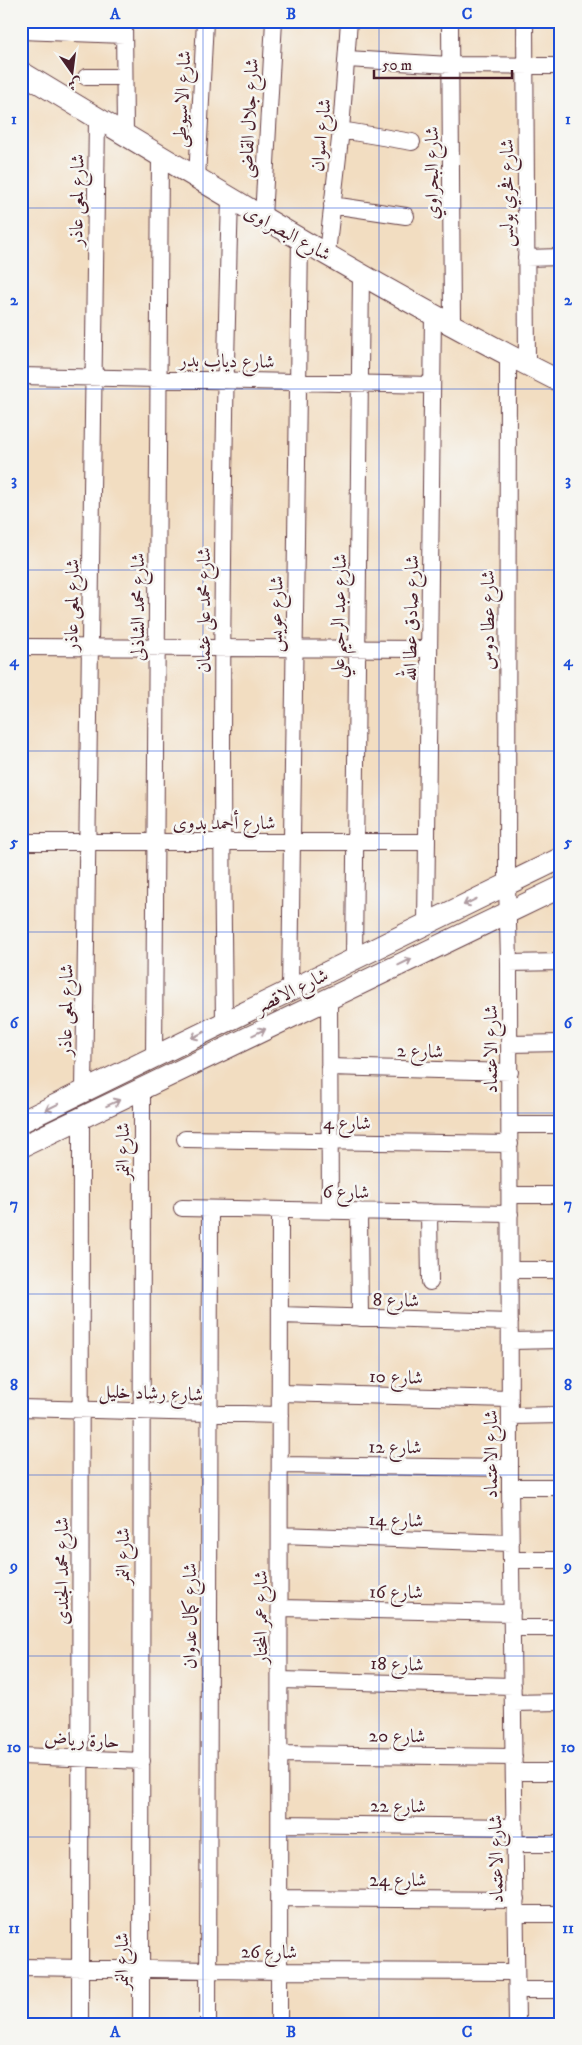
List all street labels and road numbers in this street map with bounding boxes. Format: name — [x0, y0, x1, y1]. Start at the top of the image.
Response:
street label: شارع الاسيوطى — [168, 50, 200, 148]
street label: شارع جلال القاضى — [235, 57, 267, 179]
street label: شارع اسوان — [306, 97, 340, 173]
street label: شارع البحراوي — [421, 126, 447, 220]
street label: شارع فخري بولس — [496, 139, 522, 247]
street label: شارع لمعى عاذر — [65, 154, 93, 249]
street label: شارع البصراوى — [238, 200, 335, 269]
street label: شارع دياب بدر — [177, 349, 275, 377]
street label: شارع محمد على عثمان — [193, 547, 219, 673]
street label: شارع محمد الشاذلى — [127, 553, 153, 661]
street label: شارع عبد الرحيم علي — [327, 553, 359, 679]
street label: شارع صادق عطا الله — [395, 555, 427, 681]
street label: شارع لمعى عاذر — [60, 559, 88, 654]
street label: شارع عطا دوس — [477, 570, 503, 670]
street label: شارع عويس — [264, 575, 292, 653]
street label: شارع أحمد بدوى — [173, 810, 275, 838]
street label: شارع لمعى عاذر — [54, 964, 82, 1059]
street label: شارع الاقصر — [249, 964, 334, 1023]
street label: شارع الاعتماد — [480, 1005, 506, 1093]
street label: شارع 2 — [396, 1039, 444, 1067]
street label: شارع 4 — [323, 1112, 371, 1138]
street label: شارع النمر — [112, 1122, 138, 1182]
street label: شارع 6 — [322, 1181, 370, 1207]
street label: شارع 8 — [372, 1288, 420, 1316]
street label: شارع 10 — [368, 1365, 423, 1393]
street label: شارع رشاد خليل — [98, 1380, 204, 1410]
street label: شارع الاعتماد — [480, 1410, 506, 1498]
street label: شارع 12 — [368, 1436, 422, 1462]
street label: شارع 14 — [368, 1508, 424, 1536]
street label: شارع محمد الجندى — [51, 1517, 77, 1625]
street label: شارع النمر — [112, 1527, 138, 1587]
street label: شارع كمال عدوان — [179, 1563, 205, 1669]
street label: شارع عمر المختار — [250, 1570, 276, 1666]
street label: شارع 16 — [369, 1581, 423, 1607]
street label: شارع 18 — [370, 1652, 424, 1680]
street label: شارع 20 — [368, 1725, 425, 1751]
street label: حارة رياض — [44, 1727, 120, 1754]
street label: شارع 22 — [370, 1795, 426, 1821]
street label: شارع الاعتماد — [484, 1814, 512, 1904]
street label: شارع 24 — [369, 1869, 427, 1895]
street label: شارع النمر — [111, 1932, 137, 1992]
street label: شارع 26 — [241, 1941, 297, 1967]

